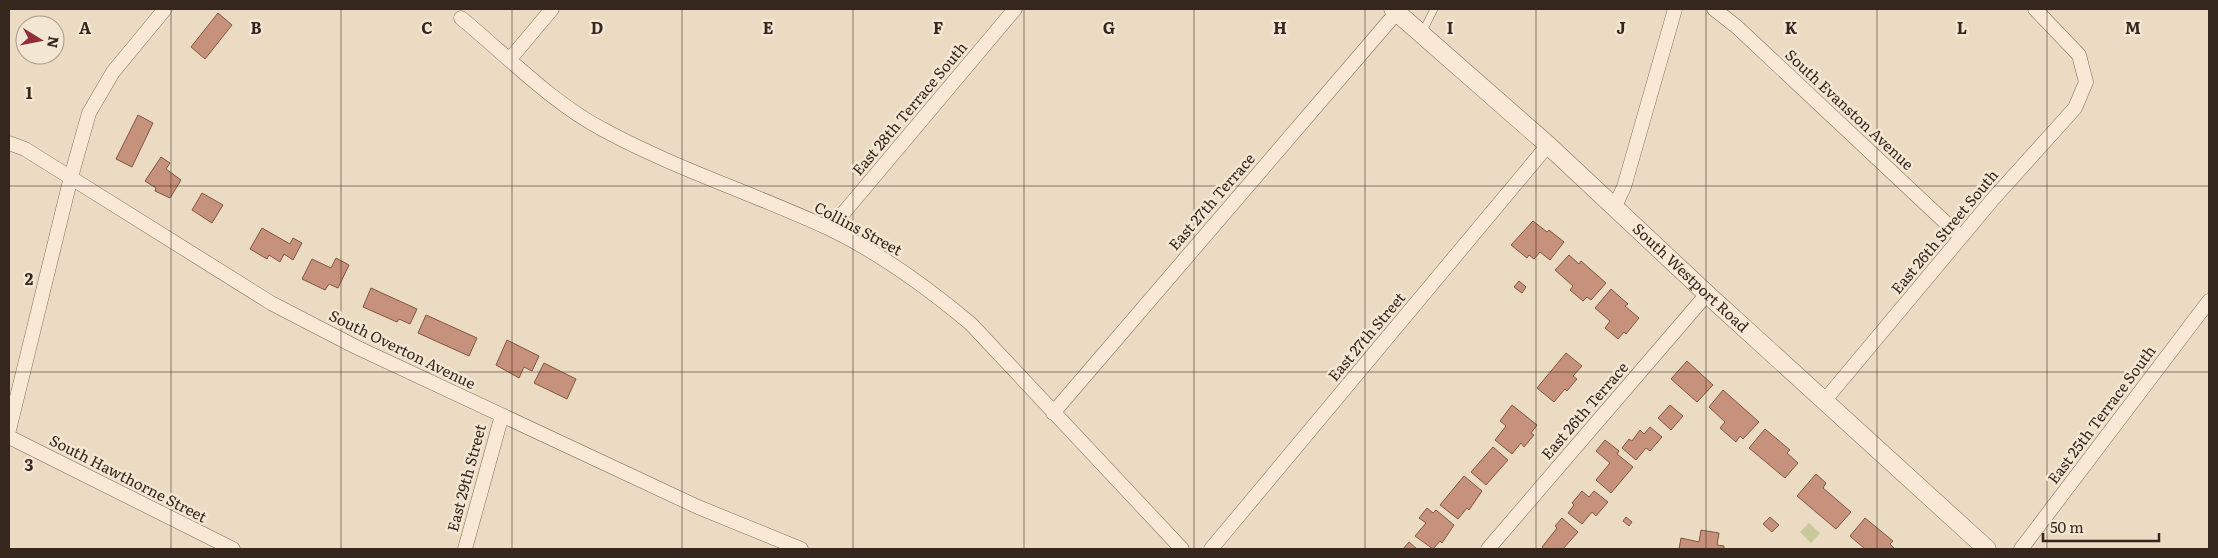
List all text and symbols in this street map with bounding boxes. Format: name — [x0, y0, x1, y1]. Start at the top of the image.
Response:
north arrow — [15, 15, 65, 65]
text: A — [79, 15, 91, 39]
text: B — [250, 15, 262, 39]
text: C — [421, 15, 433, 39]
text: D — [591, 15, 603, 39]
text: E — [763, 15, 774, 39]
text: F — [933, 15, 943, 39]
text: G — [1103, 15, 1115, 39]
text: H — [1273, 15, 1287, 39]
text: I — [1447, 15, 1453, 39]
text: J — [1616, 15, 1626, 39]
text: K — [1785, 15, 1798, 39]
text: L — [1957, 15, 1967, 39]
text: M — [2125, 15, 2141, 39]
text: N — [43, 35, 65, 50]
street label: East 28th Terrace South — [846, 36, 972, 180]
street label: South Evanston Avenue — [1781, 43, 1920, 175]
text: 1 — [26, 80, 33, 104]
street label: East 27th Terrace — [1162, 147, 1260, 255]
street label: East 26th Street South — [1885, 164, 2003, 298]
street label: Collins Street — [811, 195, 907, 260]
street label: South Westport Road — [1628, 217, 1755, 337]
text: 2 — [25, 266, 34, 290]
street label: East 27th Street — [1322, 286, 1410, 386]
street label: South Overton Avenue — [326, 303, 480, 394]
street label: East 25th Terrace South — [2041, 340, 2161, 488]
street label: East 26th Terrace — [1535, 356, 1633, 464]
street label: East 29th Street — [440, 421, 491, 534]
street label: South Hawthorne Street — [46, 428, 211, 527]
text: 3 — [25, 452, 34, 476]
scale bar — [2043, 510, 2159, 542]
text: 50 m — [2050, 515, 2084, 538]

